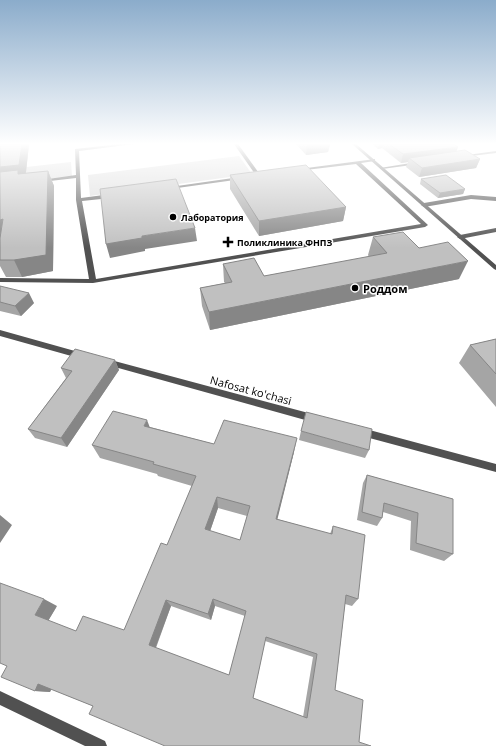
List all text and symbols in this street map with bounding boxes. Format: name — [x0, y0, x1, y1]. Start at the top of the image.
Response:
place label: Лаборатория — [181, 211, 244, 224]
marker: Лаборатория — [168, 212, 178, 222]
marker: Поликлиника ФНПЗ — [222, 236, 234, 248]
place label: Поликлиника ФНПЗ — [237, 236, 333, 249]
place label: Роддом — [363, 281, 407, 296]
marker: Роддом — [350, 283, 360, 293]
street label: Nafosat ko'chasi — [209, 372, 293, 408]

